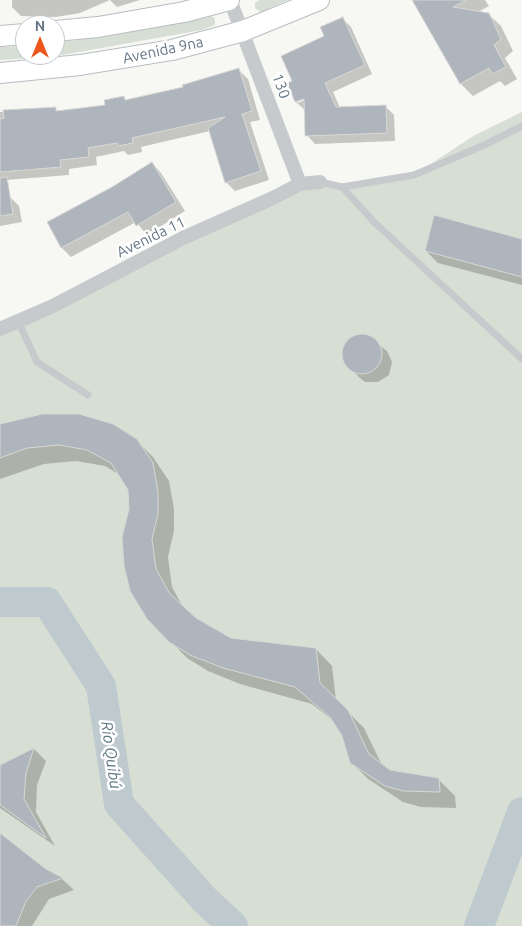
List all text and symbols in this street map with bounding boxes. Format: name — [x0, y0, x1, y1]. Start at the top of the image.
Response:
north arrow — [15, 15, 65, 65]
text: N — [35, 18, 45, 34]
street label: Avenida 9na — [121, 33, 205, 67]
street label: 130 — [268, 71, 294, 101]
street label: Avenida 11 — [114, 213, 188, 261]
water label: Río Quibú — [97, 720, 125, 790]

